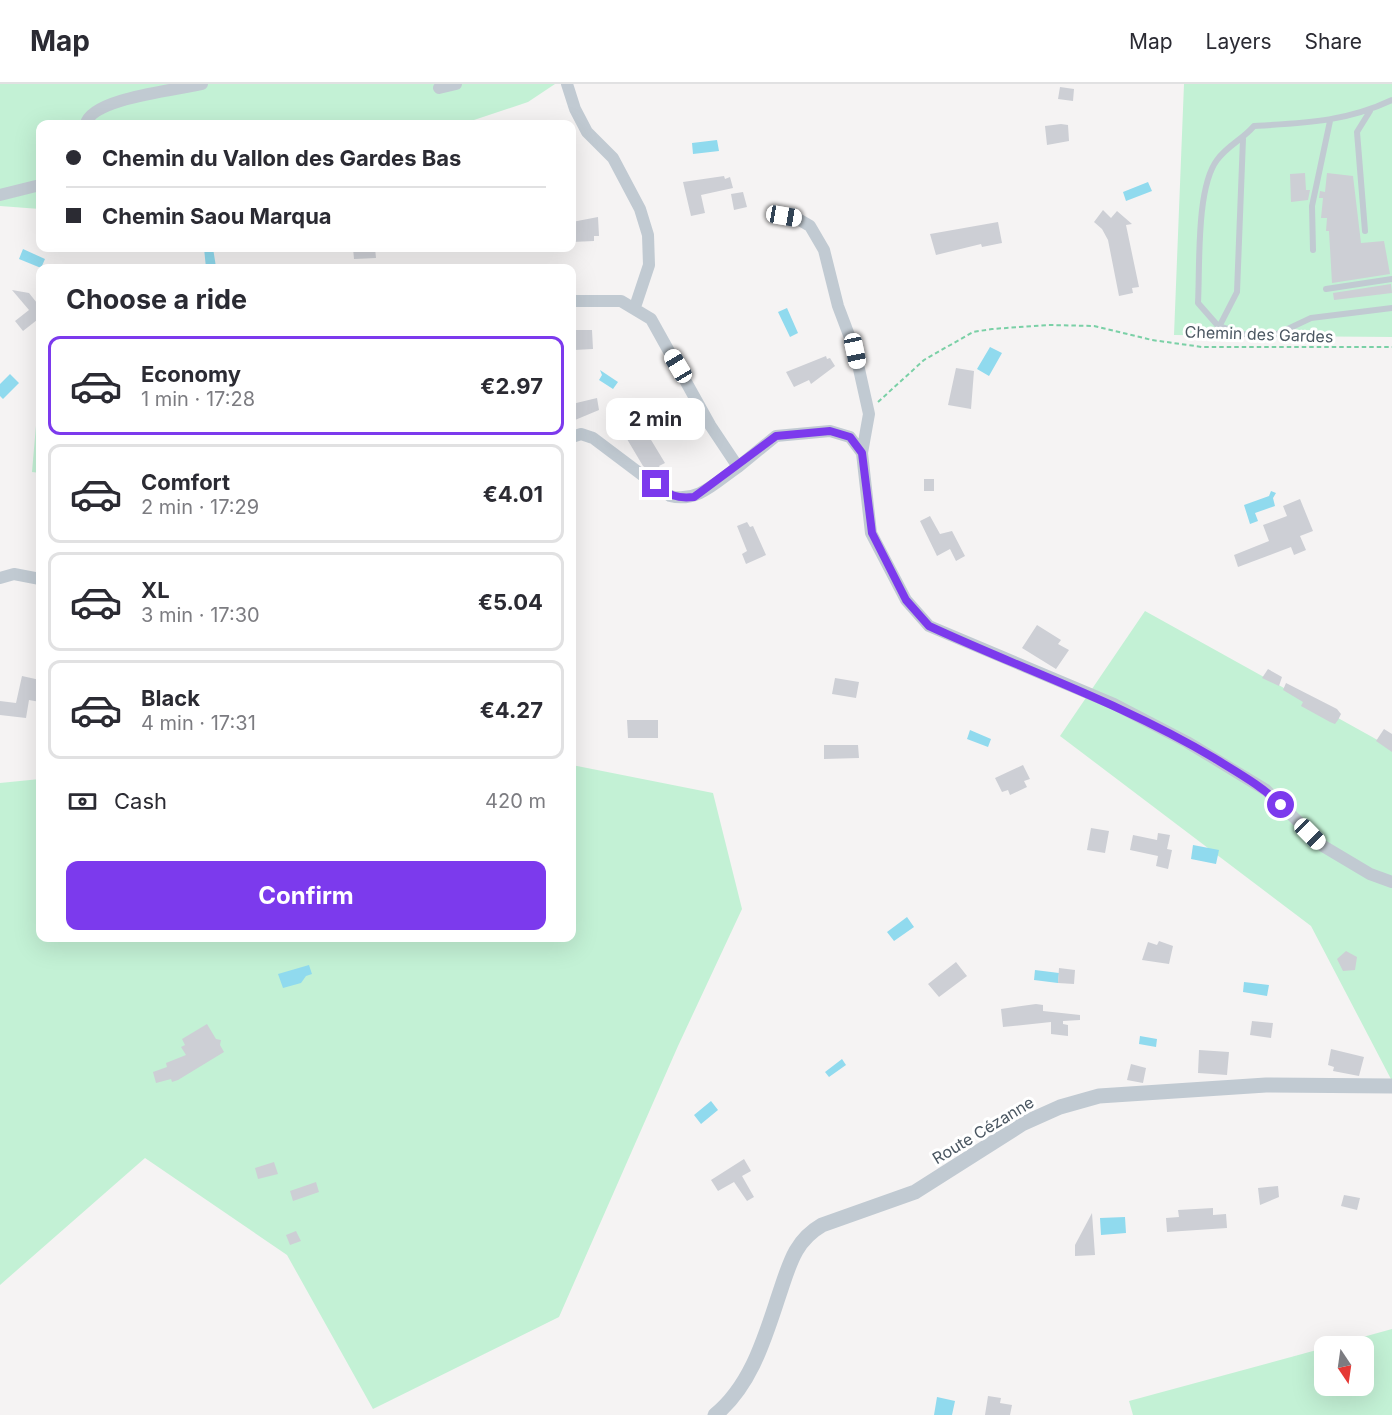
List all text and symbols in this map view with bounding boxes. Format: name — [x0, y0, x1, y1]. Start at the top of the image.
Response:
text: Map — [30, 24, 90, 58]
text: Map — [1129, 29, 1173, 54]
text: Layers — [1206, 29, 1272, 54]
text: Share — [1305, 29, 1362, 54]
text: Chemin du Vallon des Gardes Bas — [102, 145, 461, 171]
text: Chemin Saou Marqua — [102, 203, 332, 229]
car — [765, 204, 803, 228]
text: Choose a ride — [66, 283, 247, 316]
street label: Chemin des Gardes — [1184, 321, 1334, 347]
car — [842, 332, 868, 370]
car — [661, 346, 695, 386]
icon: car — [69, 359, 123, 413]
text: Economy — [141, 361, 241, 387]
text: €2.97 — [480, 373, 543, 399]
text: 1 min · 17:28 — [141, 387, 255, 411]
callout: 2 min — [606, 397, 706, 439]
text: 2 min — [629, 407, 682, 431]
icon: car — [69, 467, 123, 521]
text: Comfort — [141, 469, 230, 495]
route end — [642, 470, 669, 497]
text: €4.01 — [483, 481, 543, 507]
text: 2 min · 17:29 — [141, 495, 259, 519]
icon: car — [69, 575, 123, 629]
text: XL — [141, 577, 170, 603]
text: €5.04 — [478, 589, 543, 615]
text: 3 min · 17:30 — [141, 603, 260, 627]
icon: car — [69, 683, 123, 737]
text: Black — [141, 685, 200, 711]
text: €4.27 — [480, 697, 543, 723]
text: 4 min · 17:31 — [141, 711, 256, 735]
icon: cash — [66, 785, 99, 818]
text: Cash — [114, 788, 167, 814]
text: 420 m — [485, 789, 546, 813]
route start — [1267, 791, 1294, 818]
car — [1291, 815, 1329, 853]
button: Confirm — [66, 861, 546, 930]
street label: Route Cézanne — [929, 1092, 1037, 1168]
north arrow — [1314, 1336, 1374, 1396]
map controls — [1314, 1336, 1374, 1396]

